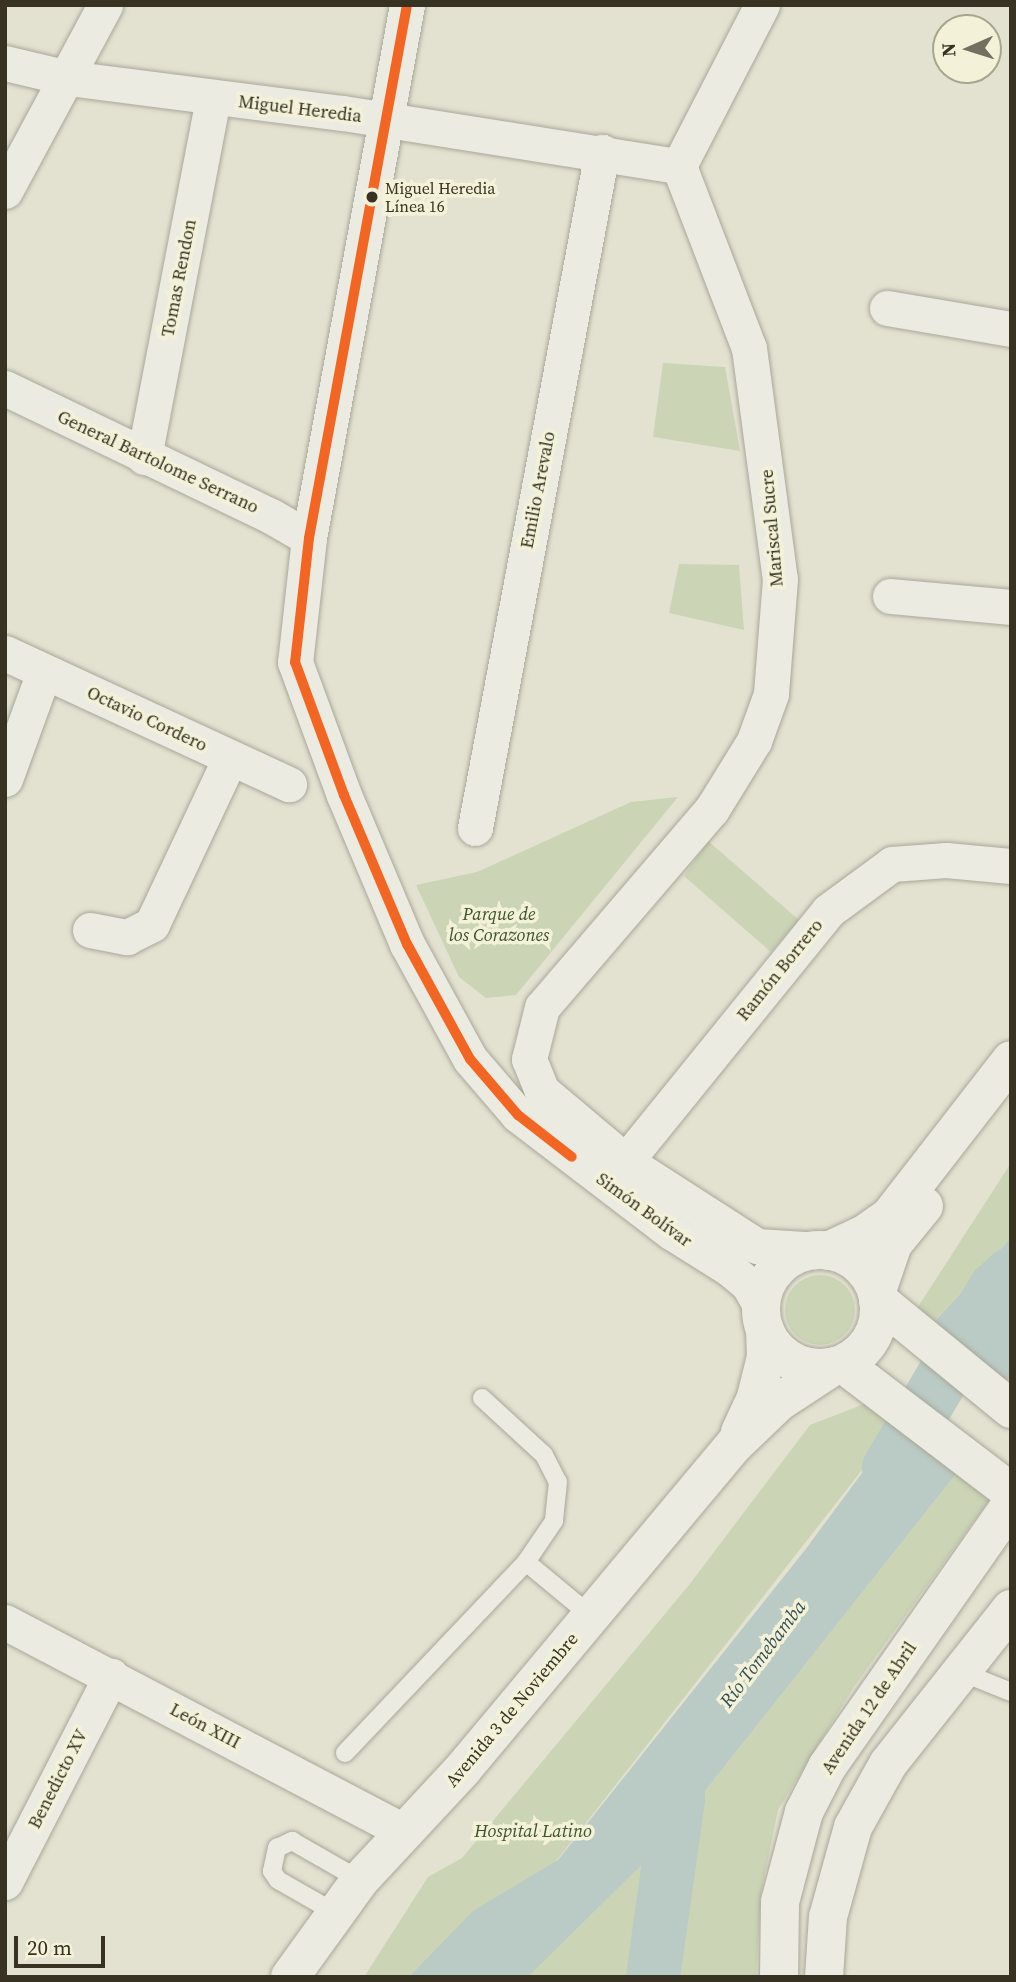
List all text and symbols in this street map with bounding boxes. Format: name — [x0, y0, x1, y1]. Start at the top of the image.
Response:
north arrow — [932, 14, 1002, 84]
text: N — [935, 42, 961, 58]
street label: Miguel Heredia — [237, 91, 363, 127]
place label: Miguel Heredia Línea 16 — [385, 178, 495, 216]
marker: Miguel Heredia Línea 16 — [365, 190, 379, 204]
street label: Tomas Rendon — [157, 217, 201, 339]
street label: General Bartolome Serrano — [54, 406, 262, 518]
street label: Emilio Arevalo — [516, 430, 560, 550]
street label: Mariscal Sucre — [756, 468, 788, 588]
street label: Octavio Cordero — [83, 682, 211, 756]
park label: Parque de los Corazones — [449, 904, 549, 946]
street label: Ramón Borrero — [732, 915, 828, 1025]
street label: Simón Bolívar — [592, 1168, 696, 1252]
water label: Río Tomebamba — [715, 1596, 811, 1712]
street label: Avenida 3 de Noviembre — [441, 1628, 583, 1792]
street label: Avenida 12 de Abril — [817, 1638, 921, 1778]
street label: León XIII — [166, 1698, 244, 1754]
street label: Benedicto XV — [24, 1726, 92, 1832]
park label: Hospital Latino — [474, 1820, 592, 1842]
scale bar — [18, 1923, 108, 1967]
text: 20 m — [27, 1933, 72, 1962]

